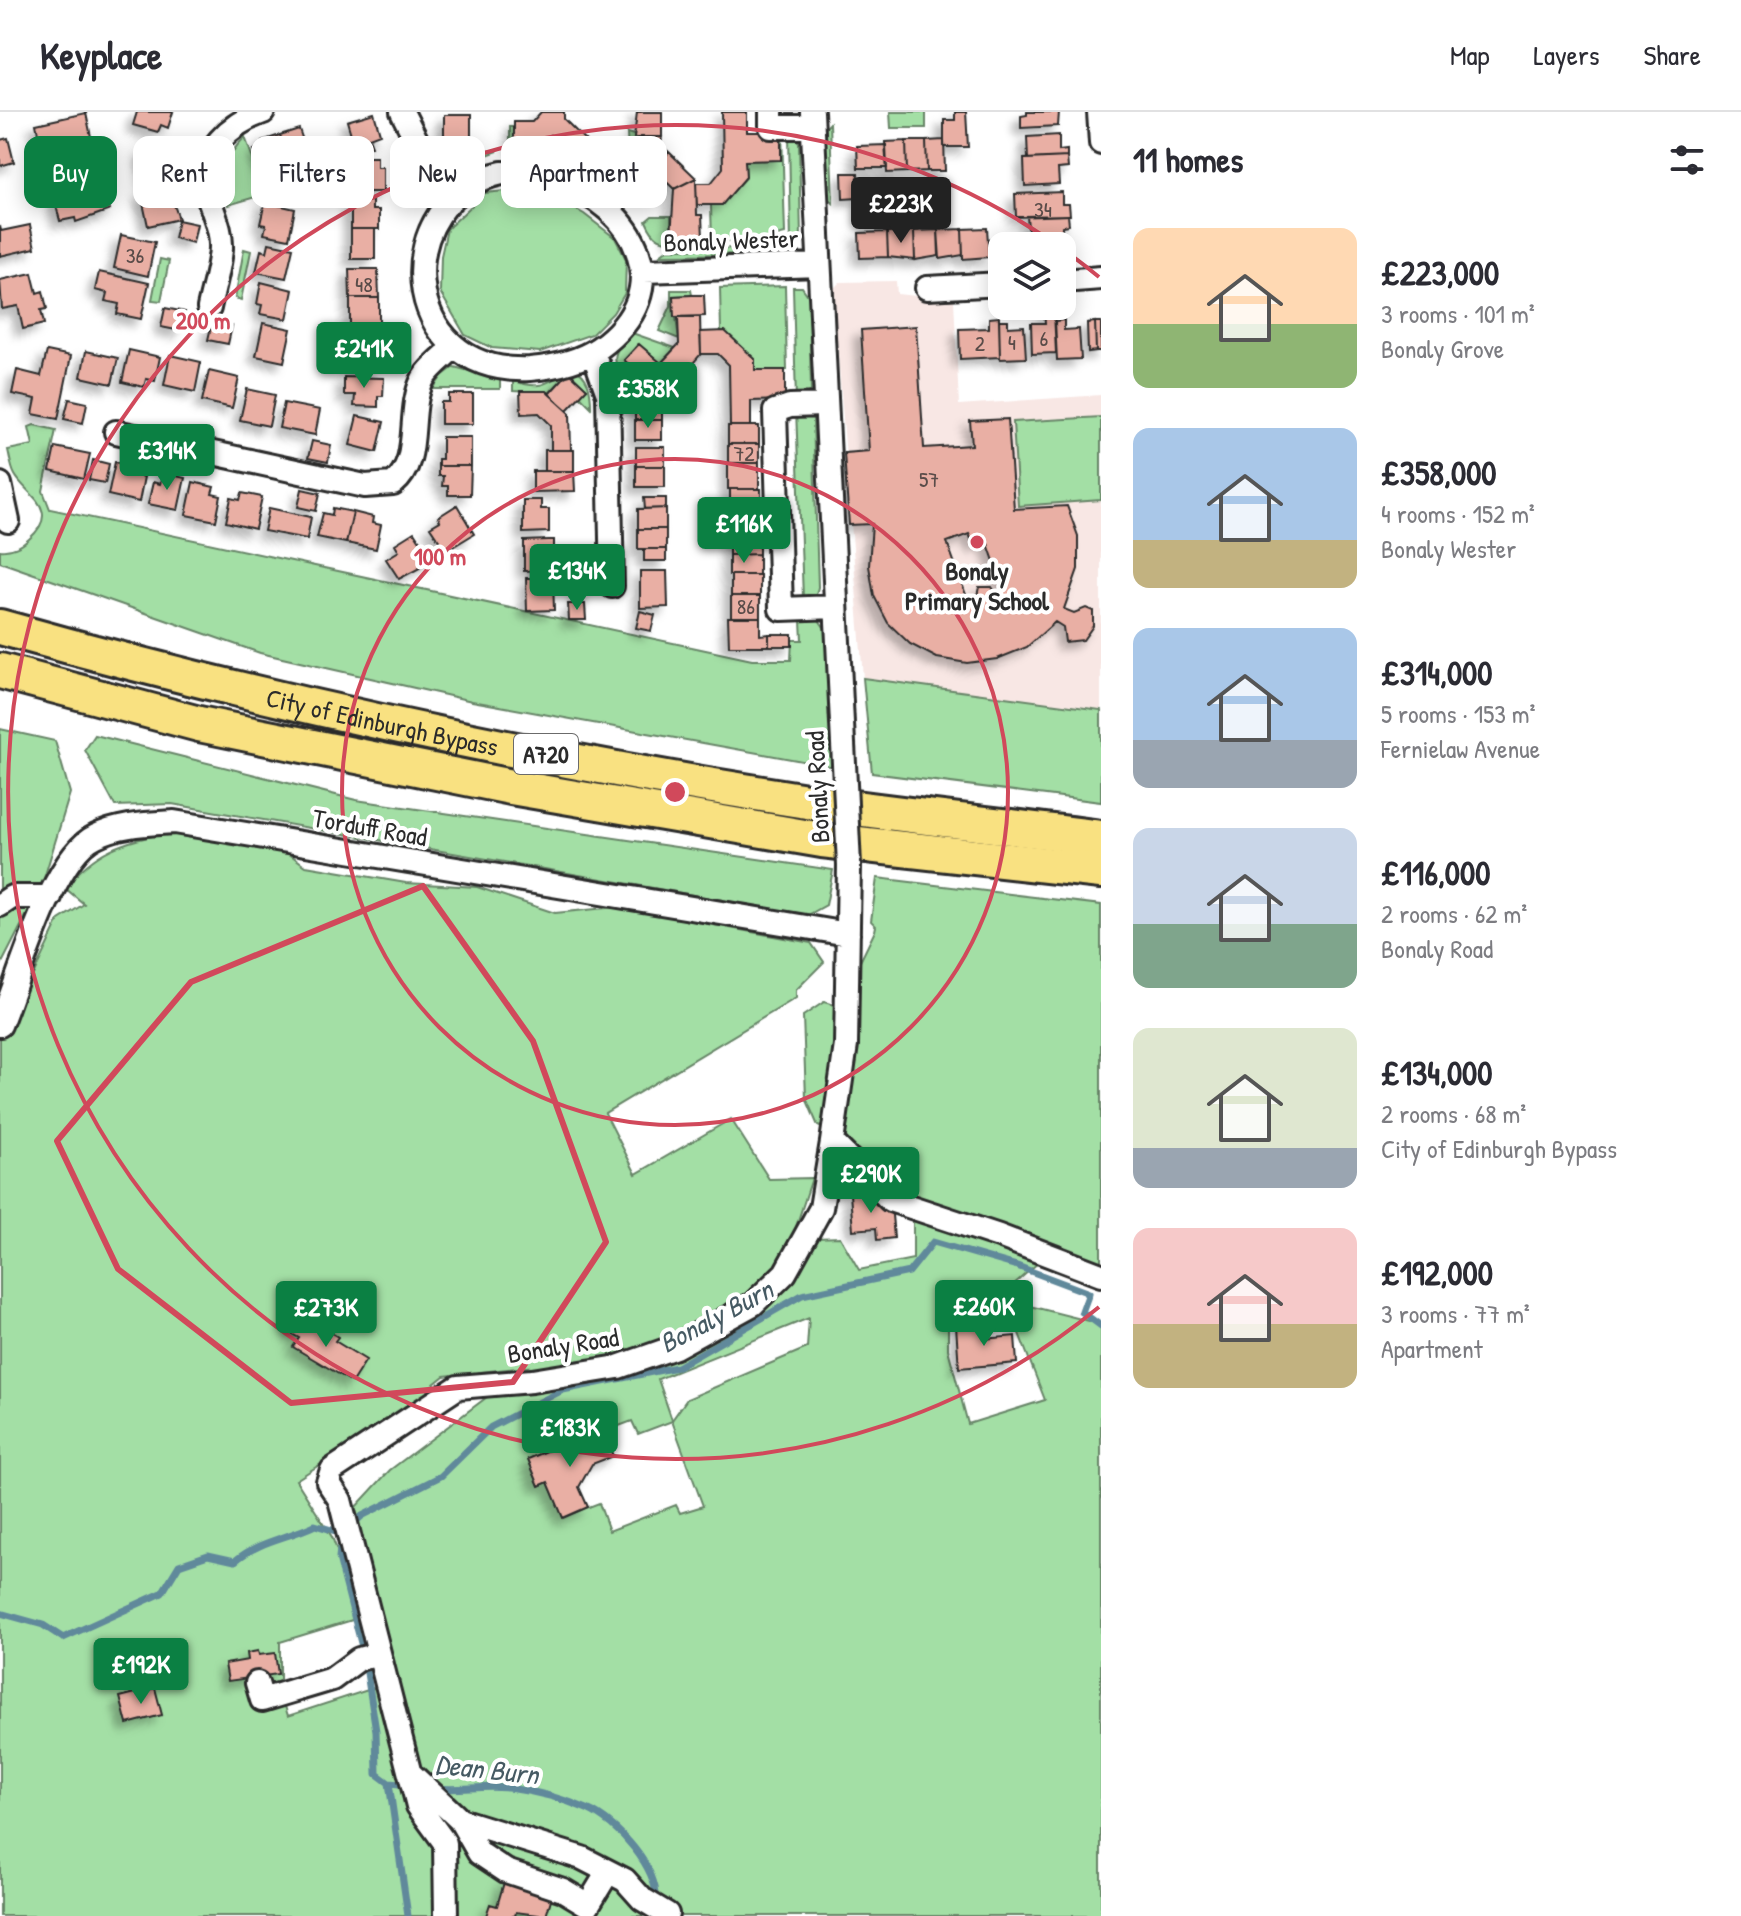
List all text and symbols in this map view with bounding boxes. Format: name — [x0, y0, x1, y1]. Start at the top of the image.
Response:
text: Keyplace — [40, 29, 162, 81]
text: Map — [1450, 36, 1490, 74]
text: Layers — [1534, 36, 1599, 74]
text: Share — [1643, 36, 1701, 74]
chip: Buy — [24, 136, 117, 208]
chip: Rent — [133, 136, 235, 208]
chip: Filters — [251, 136, 374, 208]
chip: New — [390, 136, 485, 208]
chip: Apartment — [501, 136, 667, 208]
text: 11 homes — [1133, 137, 1243, 183]
icon: filters — [1665, 138, 1709, 182]
pin: £223K — [845, 177, 957, 245]
text: £223K — [869, 185, 933, 220]
house number: 34 — [1034, 194, 1052, 224]
street label: Bonaly Wester — [663, 220, 799, 260]
map controls — [988, 232, 1076, 320]
button: layers — [988, 232, 1076, 320]
house number: 36 — [126, 240, 145, 270]
text: £223,000 — [1381, 250, 1499, 296]
icon: home — [1197, 260, 1293, 356]
house number: 48 — [355, 269, 373, 299]
text: 3 rooms · 101 m² — [1381, 296, 1535, 331]
text: 200 m — [176, 304, 230, 336]
pin: £241K — [308, 322, 420, 390]
house number: 6 — [1040, 323, 1049, 353]
house number: 4 — [1008, 327, 1016, 357]
house number: 2 — [975, 328, 986, 358]
text: £241K — [334, 330, 394, 365]
text: Bonaly Grove — [1381, 331, 1504, 366]
pin: £358K — [592, 362, 704, 430]
text: £358K — [617, 370, 679, 405]
pin: £314K — [111, 424, 223, 492]
text: £314K — [138, 432, 196, 467]
house number: 72 — [733, 438, 755, 468]
text: £358,000 — [1381, 450, 1497, 496]
icon: home — [1197, 460, 1293, 556]
house number: 57 — [919, 464, 939, 494]
text: 4 rooms · 152 m² — [1381, 496, 1535, 531]
pin: £116K — [688, 497, 800, 565]
text: £116K — [715, 505, 773, 540]
text: Bonaly Wester — [1381, 531, 1516, 566]
marker: Bonaly Primary School — [968, 533, 986, 551]
text: 100 m — [414, 540, 466, 572]
pin: £134K — [521, 544, 633, 612]
text: £134K — [548, 552, 606, 587]
place label: Bonaly Primary School — [905, 553, 1050, 619]
house number: 86 — [737, 591, 755, 621]
text: £314,000 — [1381, 650, 1493, 696]
icon: home — [1197, 660, 1293, 756]
street label: City of Edinburgh Bypass — [263, 679, 501, 764]
text: 5 rooms · 153 m² — [1381, 696, 1536, 731]
street label: Bonaly Road — [797, 730, 837, 844]
text: Fernielaw Avenue — [1381, 731, 1540, 766]
road number: A720 — [514, 734, 578, 774]
centre of rings — [661, 778, 689, 806]
street label: Torduff Road — [310, 800, 430, 854]
text: £116,000 — [1381, 850, 1491, 896]
icon: home — [1197, 860, 1293, 956]
text: 2 rooms · 62 m² — [1381, 896, 1527, 931]
text: Bonaly Road — [1381, 931, 1493, 966]
text: £134,000 — [1381, 1050, 1493, 1096]
icon: home — [1197, 1060, 1293, 1156]
text: 2 rooms · 68 m² — [1381, 1096, 1526, 1131]
text: City of Edinburgh Bypass — [1381, 1131, 1617, 1166]
pin: £290K — [815, 1147, 927, 1215]
text: £290K — [840, 1155, 902, 1190]
text: £192,000 — [1381, 1250, 1493, 1296]
icon: home — [1197, 1260, 1293, 1356]
water label: Bonaly Burn — [652, 1269, 782, 1362]
pin: £260K — [928, 1280, 1040, 1348]
pin: £273K — [270, 1281, 382, 1349]
text: £260K — [953, 1288, 1015, 1323]
text: £273K — [294, 1289, 358, 1324]
text: 3 rooms · 77 m² — [1381, 1296, 1530, 1331]
street label: Bonaly Road — [505, 1319, 621, 1371]
text: Apartment — [1381, 1331, 1483, 1366]
pin: £183K — [514, 1401, 626, 1469]
text: £183K — [540, 1409, 600, 1444]
pin: £192K — [85, 1638, 197, 1706]
text: £192K — [111, 1646, 171, 1681]
water label: Dean Burn — [434, 1745, 543, 1794]

